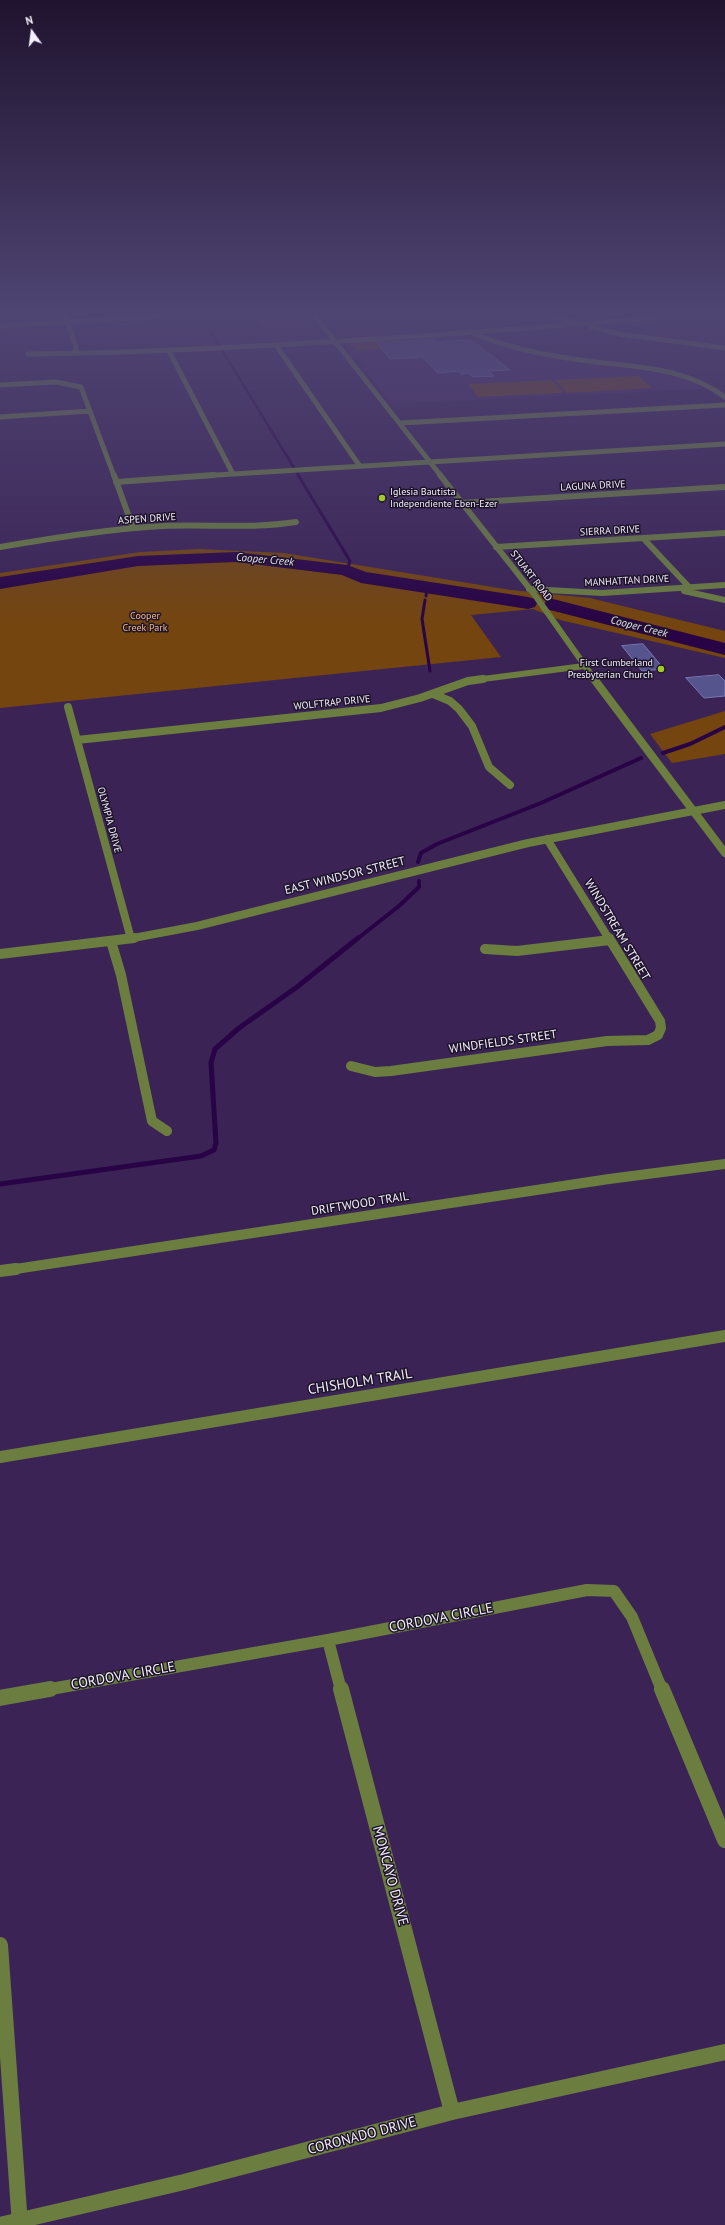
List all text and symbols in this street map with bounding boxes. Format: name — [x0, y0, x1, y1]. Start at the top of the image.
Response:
north arrow — [12, 12, 52, 52]
text: N — [24, 13, 34, 28]
street label: LAGUNA DRIVE — [560, 478, 626, 494]
place label: Iglesia Bautista Independiente Eben-Ezer — [390, 486, 497, 510]
marker: Iglesia Bautista Independiente Eben-Ezer — [377, 493, 387, 503]
street label: ASPEN DRIVE — [118, 511, 176, 527]
street label: SIERRA DRIVE — [580, 523, 640, 539]
street label: STUART ROAD — [507, 548, 555, 604]
water label: Cooper Creek — [235, 551, 295, 569]
street label: MANHATTAN DRIVE — [584, 573, 670, 589]
park label: Cooper Creek Park — [123, 610, 167, 634]
water label: Cooper Creek — [609, 614, 669, 640]
place label: First Cumberland Presbyterian Church — [568, 657, 653, 680]
marker: First Cumberland Presbyterian Church — [656, 664, 666, 674]
street label: WOLFTRAP DRIVE — [293, 693, 371, 713]
street label: OLYMPIA DRIVE — [94, 786, 124, 854]
street label: EAST WINDSOR STREET — [283, 854, 407, 898]
street label: WINDSTREAM STREET — [581, 877, 653, 983]
street label: WINDFIELDS STREET — [448, 1027, 558, 1057]
street label: DRIFTWOOD TRAIL — [310, 1189, 410, 1219]
street label: CHISHOLM TRAIL — [307, 1365, 413, 1399]
street label: CORDOVA CIRCLE — [388, 1600, 494, 1636]
street label: CORDOVA CIRCLE — [70, 1659, 176, 1693]
street label: MONCAYO DRIVE — [369, 1824, 411, 1928]
street label: CORONADO DRIVE — [306, 2113, 418, 2159]

